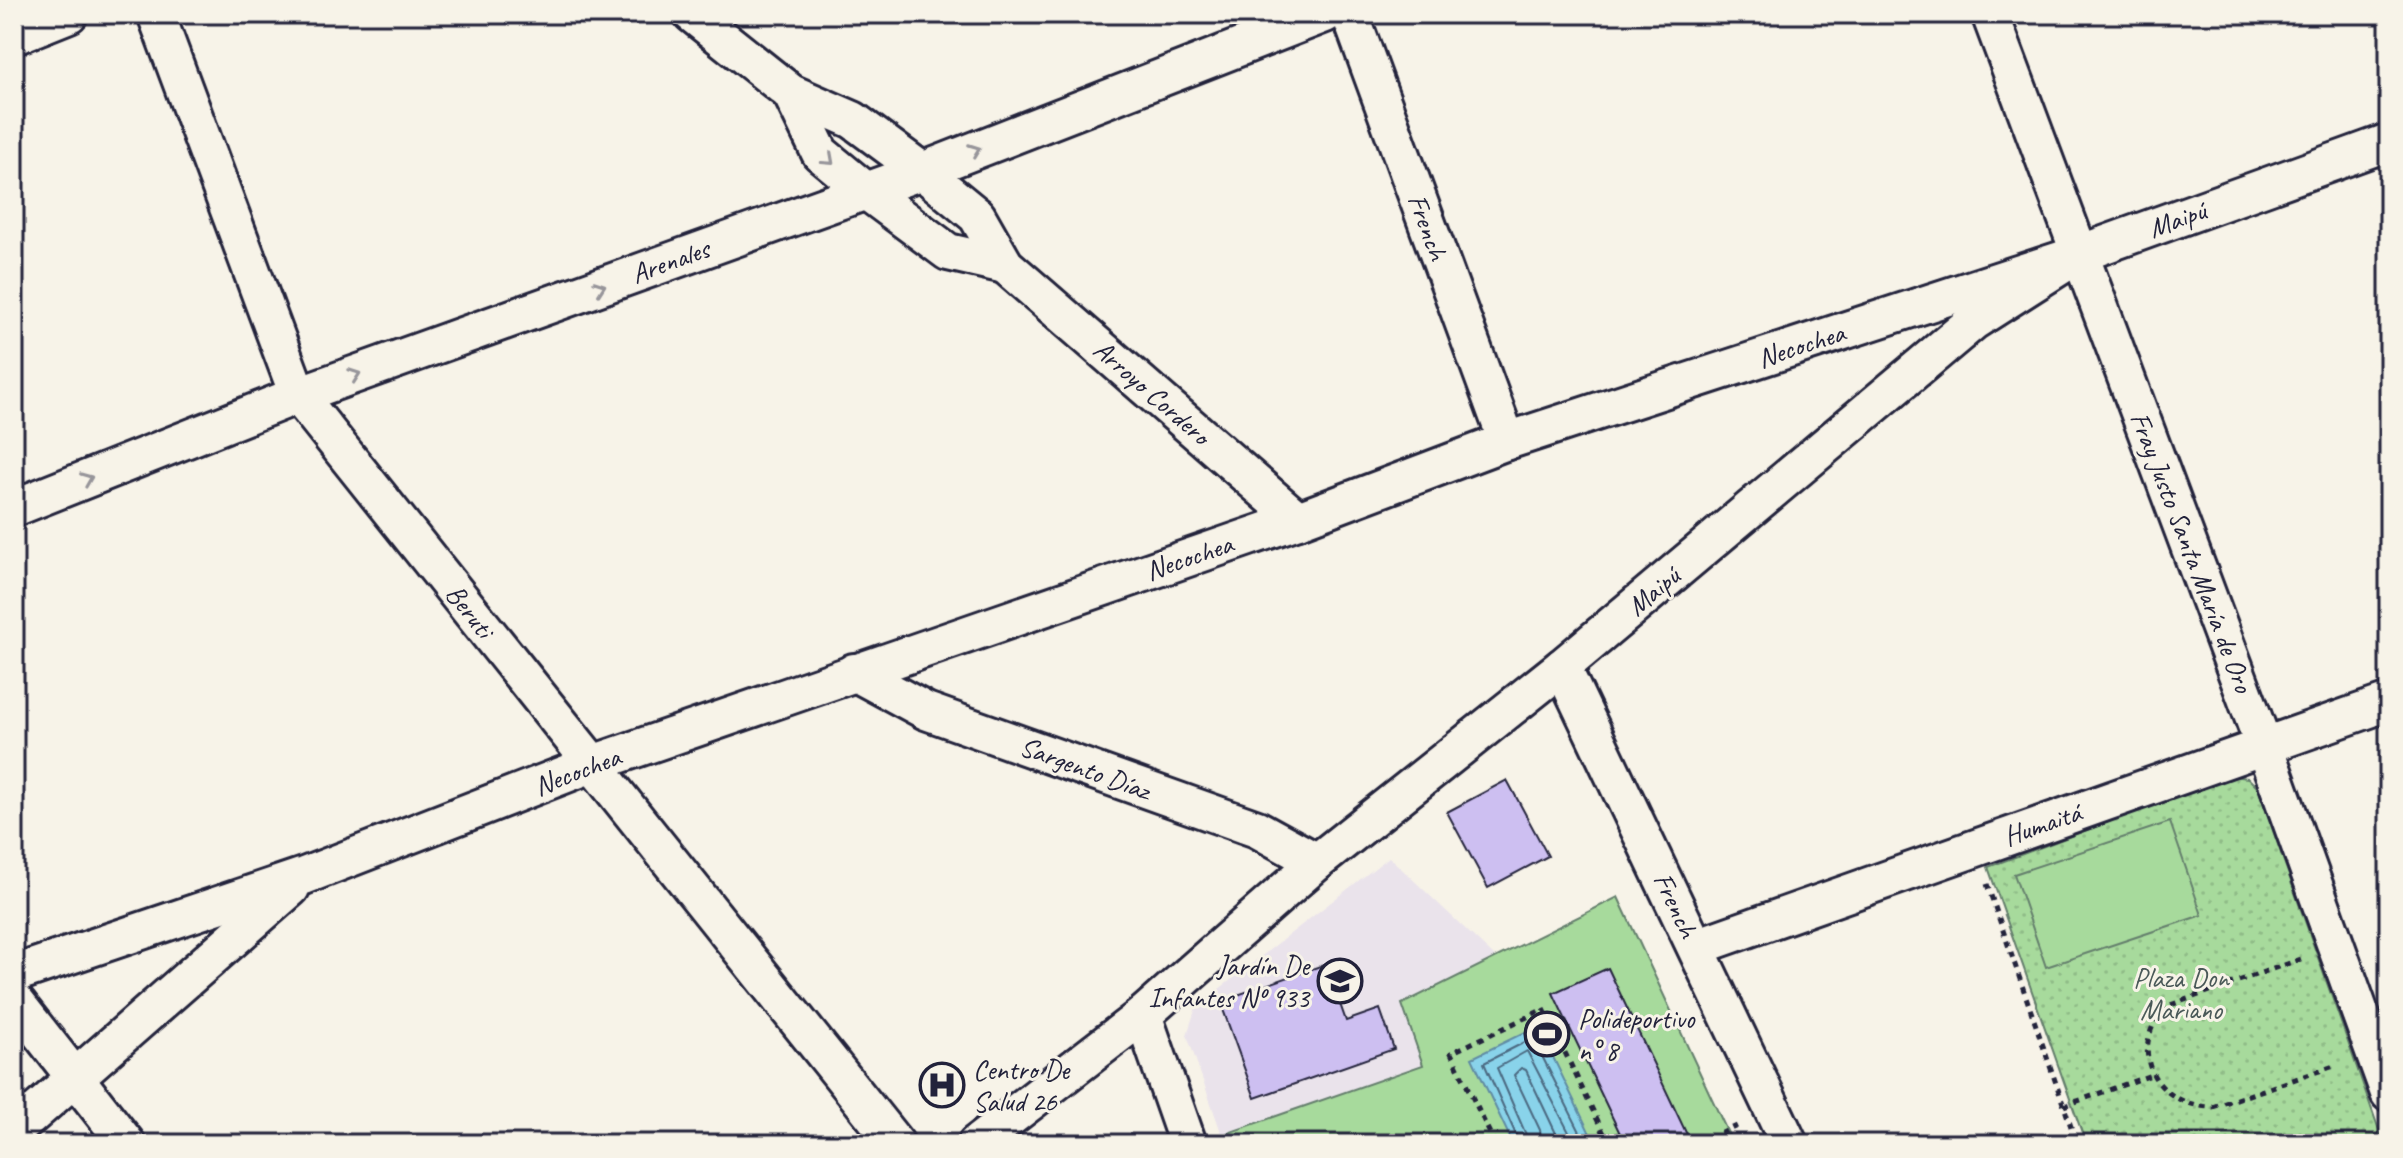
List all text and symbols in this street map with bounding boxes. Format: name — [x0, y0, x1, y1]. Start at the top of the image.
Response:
one-way arrow — [967, 143, 981, 160]
one-way arrow — [820, 150, 835, 164]
street label: French — [1400, 189, 1457, 267]
street label: Maipú — [2143, 192, 2213, 245]
street label: Arenales — [626, 230, 716, 291]
one-way arrow — [592, 280, 606, 296]
street label: Necochea — [1753, 314, 1851, 376]
street label: Arroyo Cordero — [1086, 332, 1220, 454]
one-way arrow — [347, 368, 361, 384]
street label: Fray Justo Santa María de Oro — [2122, 407, 2262, 699]
one-way arrow — [79, 472, 93, 489]
street label: Necochea — [1141, 525, 1239, 588]
street label: Maipú — [1619, 557, 1689, 623]
street label: Beruti — [438, 577, 504, 648]
street label: Sargento Díaz — [1015, 728, 1158, 809]
street label: Necochea — [529, 738, 627, 803]
street label: Humaitá — [1999, 794, 2088, 854]
street label: French — [1646, 867, 1707, 945]
place label: Jardín De Infantes Nº 933 — [1149, 948, 1311, 1015]
school or university icon: Jardín De Infantes Nº 933 — [1316, 957, 1364, 1005]
park label: Plaza Don Mariano — [2133, 960, 2230, 1027]
place label: Polideportivo n° 8 — [1578, 1001, 1696, 1068]
sports icon: Polideportivo n° 8 — [1523, 1010, 1571, 1058]
place label: Centro De Salud 26 — [973, 1052, 1071, 1119]
hospital icon: Centro De Salud 26 — [918, 1061, 966, 1109]

